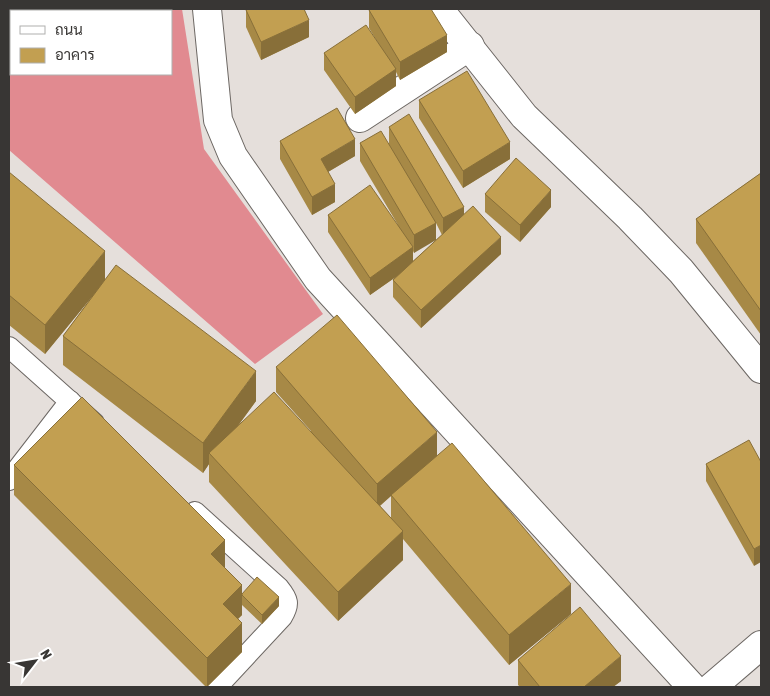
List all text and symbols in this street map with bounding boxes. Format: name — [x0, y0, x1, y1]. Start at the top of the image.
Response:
legend — [10, 10, 172, 75]
text: ถนน — [55, 21, 83, 38]
text: อาคาร — [55, 46, 95, 63]
north arrow — [10, 636, 60, 686]
text: N — [37, 647, 55, 662]

